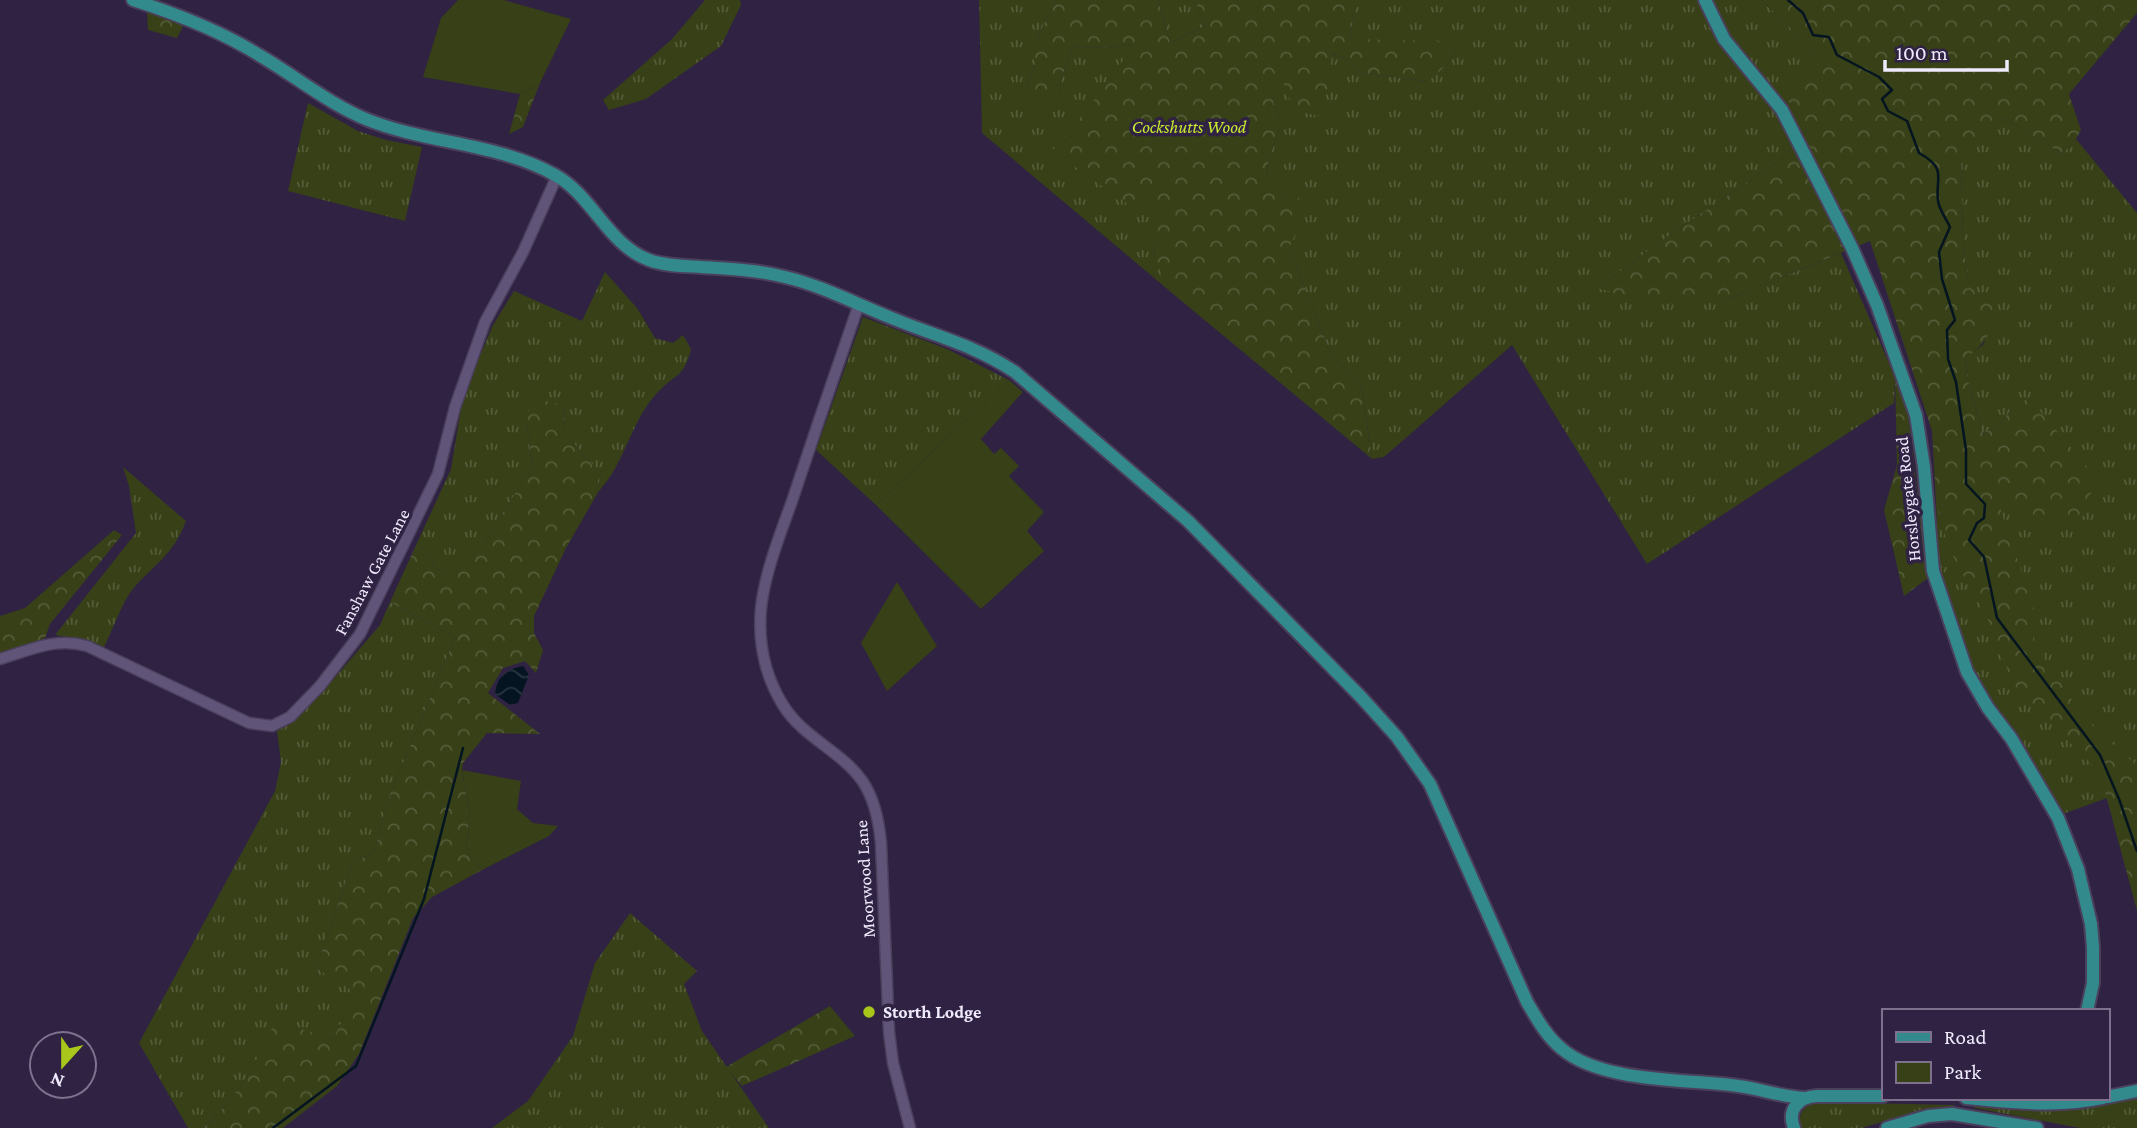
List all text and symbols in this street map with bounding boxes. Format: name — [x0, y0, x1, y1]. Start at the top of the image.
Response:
scale bar — [1885, 28, 2008, 72]
text: 100 m — [1896, 41, 1948, 65]
park label: Cockshutts Wood — [1132, 117, 1247, 137]
street label: Horsleygate Road — [1891, 435, 1925, 562]
street label: Fanshaw Gate Lane — [330, 506, 414, 638]
street label: Moorwood Lane — [851, 819, 879, 939]
place label: Storth Lodge — [883, 1002, 981, 1022]
marker: Storth Lodge — [861, 1004, 877, 1020]
legend — [1882, 1009, 2109, 1100]
text: Road — [1944, 1025, 1987, 1049]
north arrow — [28, 1030, 98, 1100]
text: Park — [1944, 1060, 1981, 1084]
text: N — [47, 1068, 67, 1093]

